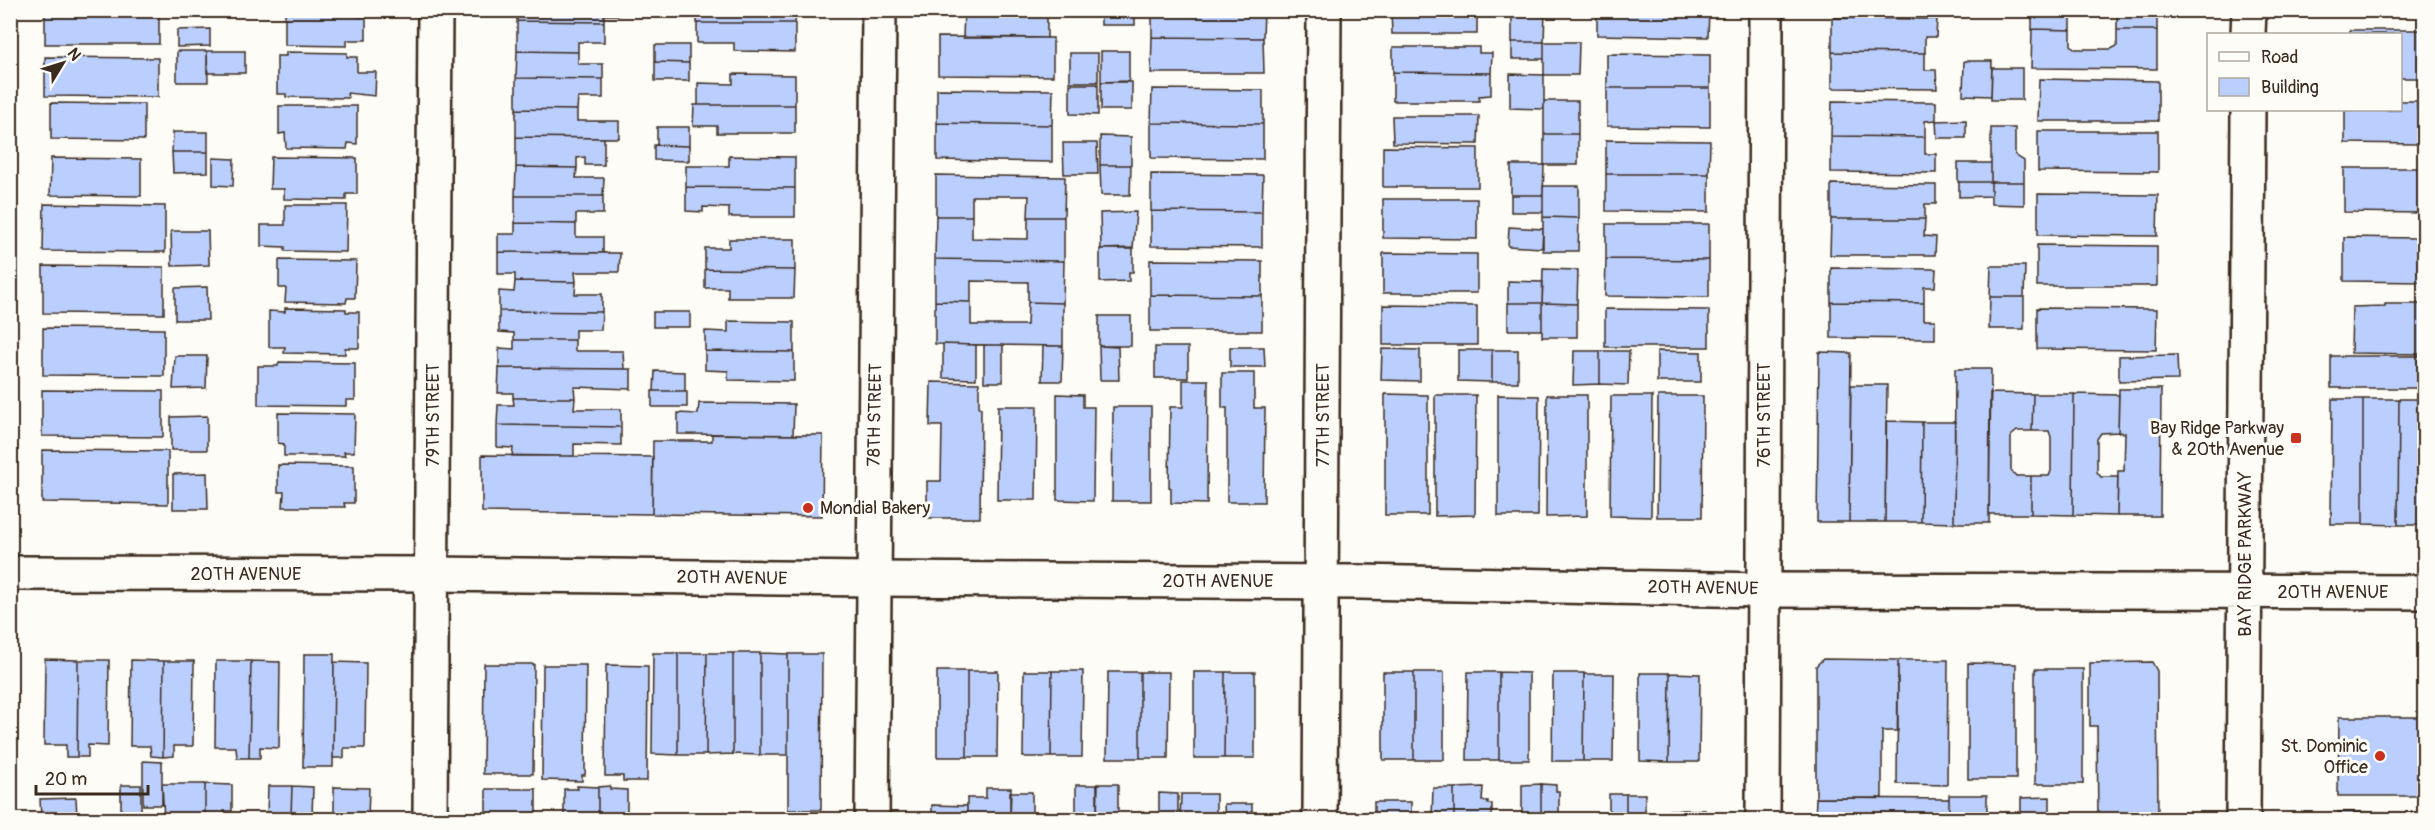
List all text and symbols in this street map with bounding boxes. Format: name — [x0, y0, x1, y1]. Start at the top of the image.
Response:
north arrow — [33, 33, 93, 93]
legend — [2207, 33, 2402, 111]
text: N — [63, 44, 85, 65]
text: Road — [2261, 46, 2298, 69]
text: Building — [2261, 76, 2319, 99]
street label: 79TH STREET — [422, 363, 445, 467]
street label: 78TH STREET — [863, 363, 887, 467]
street label: 77TH STREET — [1312, 363, 1335, 467]
street label: 76TH STREET — [1753, 363, 1776, 467]
place label: Bay Ridge Parkway & 20th Avenue — [2150, 417, 2284, 461]
marker: Bay Ridge Parkway & 20th Avenue — [2289, 431, 2303, 445]
street label: BAY RIDGE PARKWAY — [2234, 471, 2257, 637]
place label: Mondial Bakery — [820, 497, 931, 520]
marker: Mondial Bakery — [801, 501, 815, 515]
street label: 20TH AVENUE — [191, 563, 301, 586]
street label: 20TH AVENUE — [676, 566, 788, 590]
street label: 20TH AVENUE — [1163, 570, 1273, 593]
street label: 20TH AVENUE — [1647, 576, 1759, 600]
street label: 20TH AVENUE — [2278, 581, 2388, 604]
place label: St. Dominic Office — [2280, 735, 2368, 779]
marker: St. Dominic Office — [2373, 749, 2387, 763]
scale bar — [36, 758, 148, 796]
text: 20 m — [45, 768, 87, 791]

